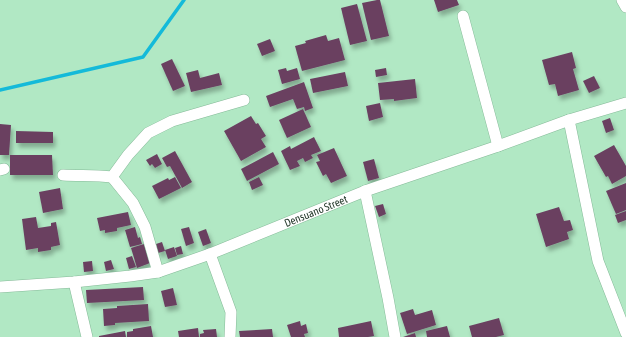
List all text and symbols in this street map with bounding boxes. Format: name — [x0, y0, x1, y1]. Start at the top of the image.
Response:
street label: Densuano Street — [282, 193, 349, 229]

